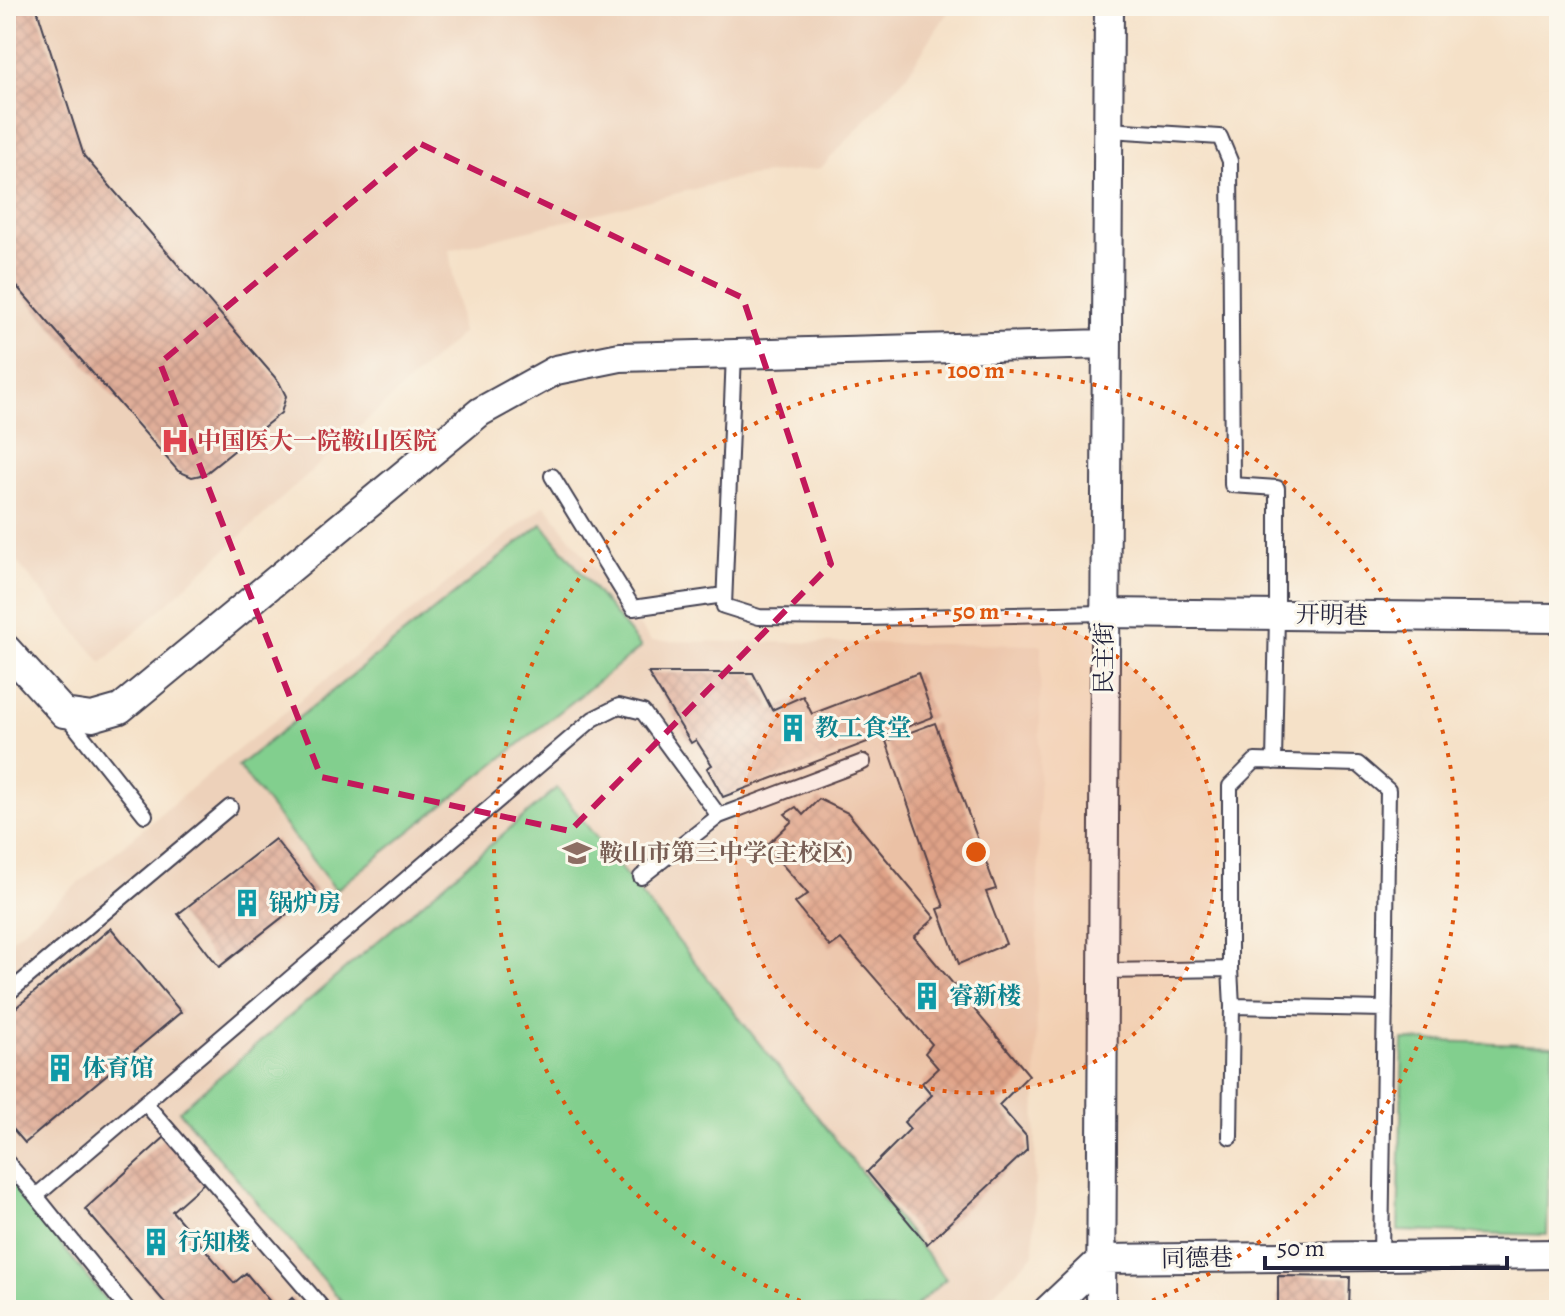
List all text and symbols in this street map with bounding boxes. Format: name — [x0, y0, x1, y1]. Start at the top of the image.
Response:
text: 100 m — [947, 354, 1005, 386]
place label: 中国医大一院鞍山医院 — [197, 425, 437, 457]
hospital icon: 中国医大一院鞍山医院 — [160, 426, 190, 456]
text: 50 m — [953, 595, 999, 627]
street label: 开明巷 — [1296, 598, 1368, 632]
street label: 民主街 — [1088, 622, 1120, 694]
place label: 教工食堂 — [815, 712, 911, 744]
building icon: 教工食堂 — [778, 713, 808, 743]
place label: 鞍山市第三中学(主校区) — [599, 837, 853, 869]
school or university icon: 鞍山市第三中学(主校区) — [562, 838, 592, 868]
centre of rings — [962, 838, 990, 866]
place label: 锅炉房 — [269, 887, 341, 919]
building icon: 锅炉房 — [232, 888, 262, 918]
place label: 睿新楼 — [949, 980, 1021, 1012]
building icon: 睿新楼 — [912, 981, 942, 1011]
place label: 体育馆 — [82, 1052, 154, 1084]
building icon: 体育馆 — [45, 1053, 75, 1083]
scale bar — [1265, 1220, 1507, 1270]
place label: 行知楼 — [178, 1226, 250, 1258]
building icon: 行知楼 — [141, 1227, 171, 1257]
text: 50 m — [1277, 1232, 1325, 1264]
street label: 同德巷 — [1161, 1241, 1233, 1275]

